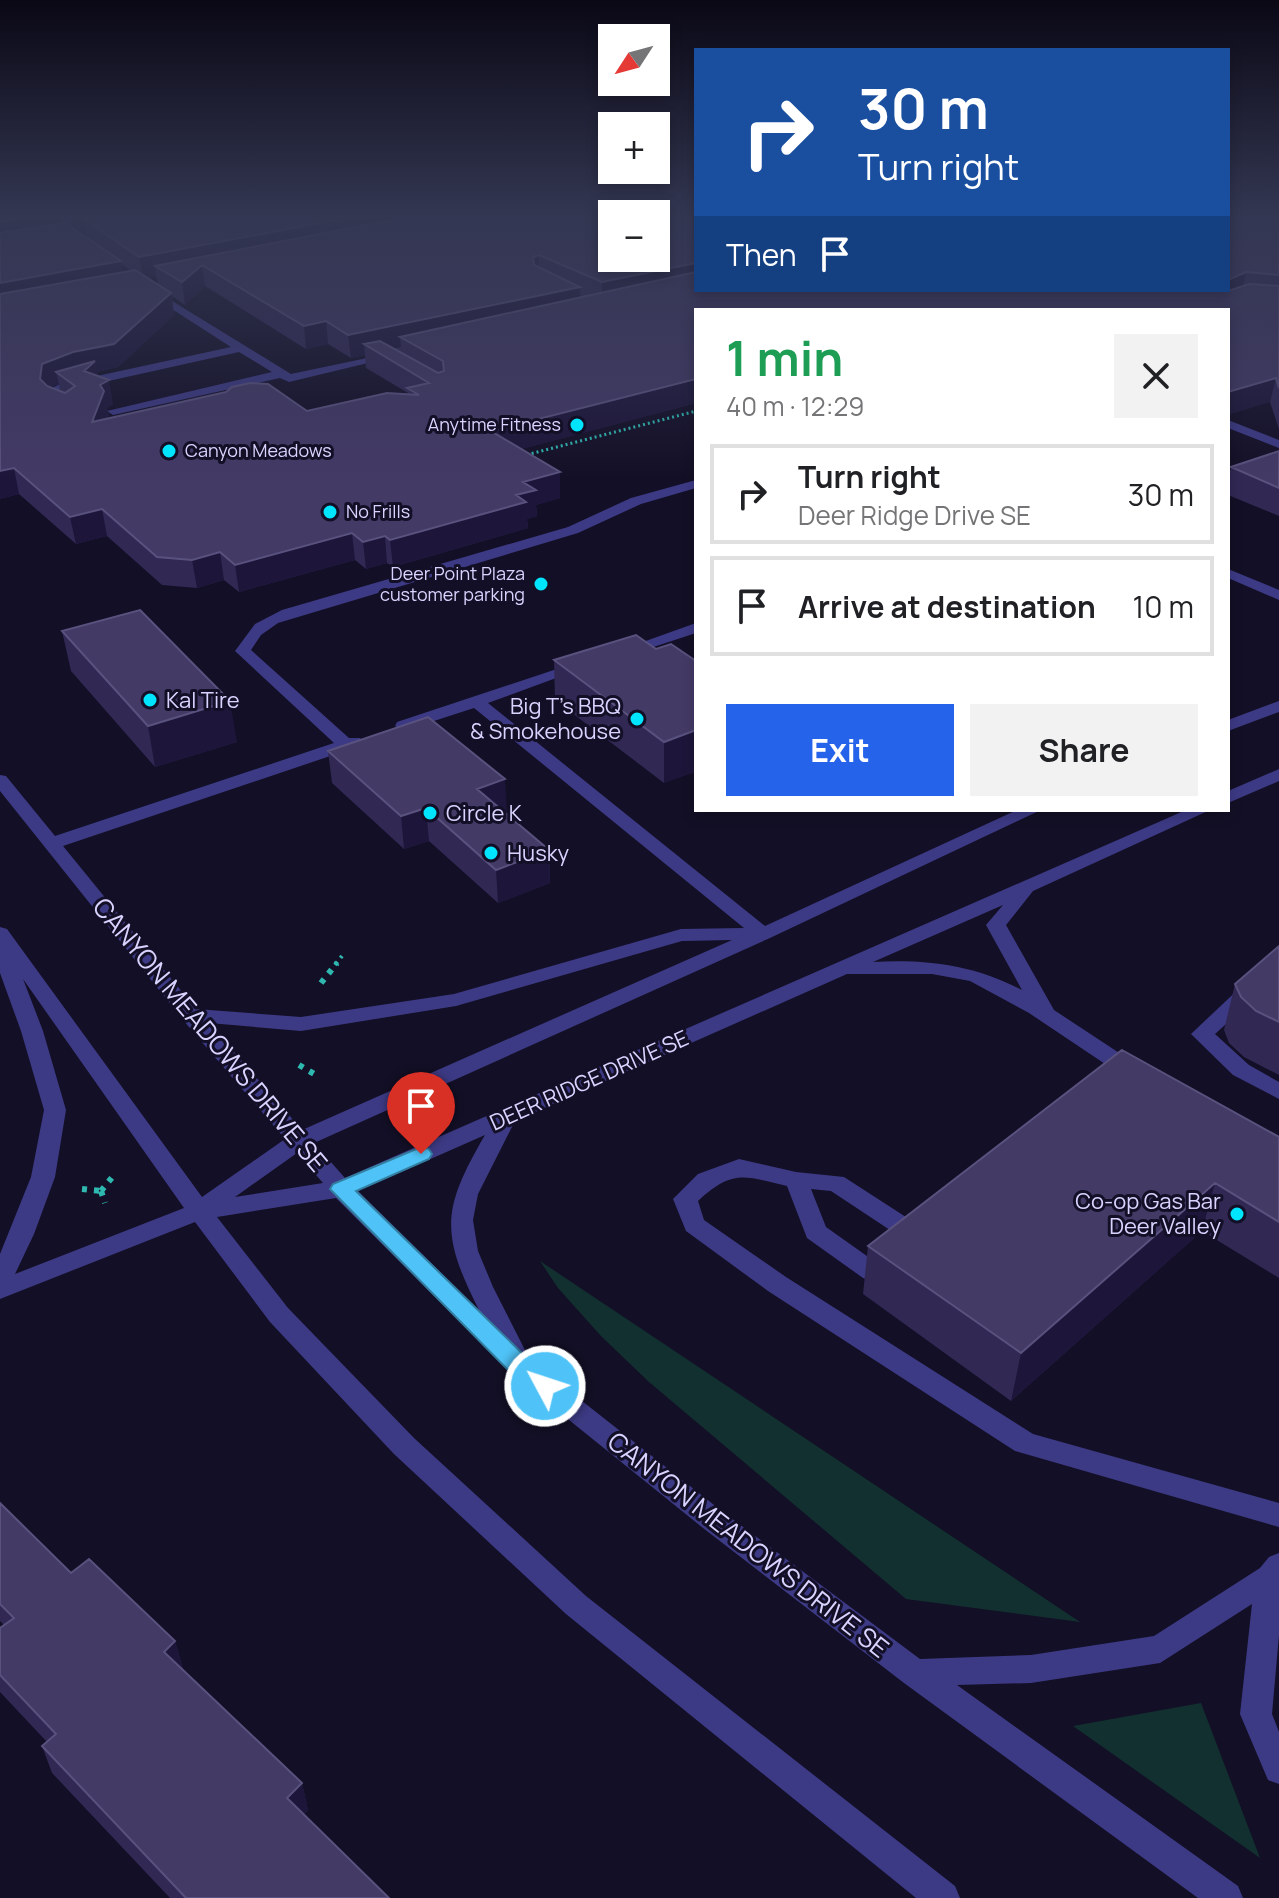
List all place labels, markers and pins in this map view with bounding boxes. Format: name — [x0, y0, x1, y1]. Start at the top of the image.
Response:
place label: Anytime Fitness — [428, 412, 561, 436]
marker: Anytime Fitness — [568, 416, 586, 434]
place label: Canyon Meadows — [185, 438, 332, 462]
marker: Canyon Meadows — [160, 442, 178, 460]
place label: No Frills — [346, 499, 410, 523]
marker: No Frills — [321, 503, 339, 521]
place label: Deer Point Plaza customer parking — [380, 561, 525, 606]
marker: Deer Point Plaza customer parking — [532, 575, 550, 593]
place label: Kal Tire — [166, 685, 240, 715]
marker: Kal Tire — [141, 691, 159, 709]
place label: Big T's BBQ & Smokehouse — [470, 691, 621, 746]
marker: Big T's BBQ & Smokehouse — [628, 710, 646, 728]
place label: Circle K — [446, 798, 523, 828]
marker: Circle K — [421, 804, 439, 822]
place label: Husky — [507, 838, 570, 868]
marker: Husky — [482, 844, 500, 862]
pin — [387, 1072, 455, 1154]
place label: Co-op Gas Bar Deer Valley — [1075, 1186, 1221, 1241]
marker: Co-op Gas Bar Deer Valley — [1228, 1205, 1246, 1223]

